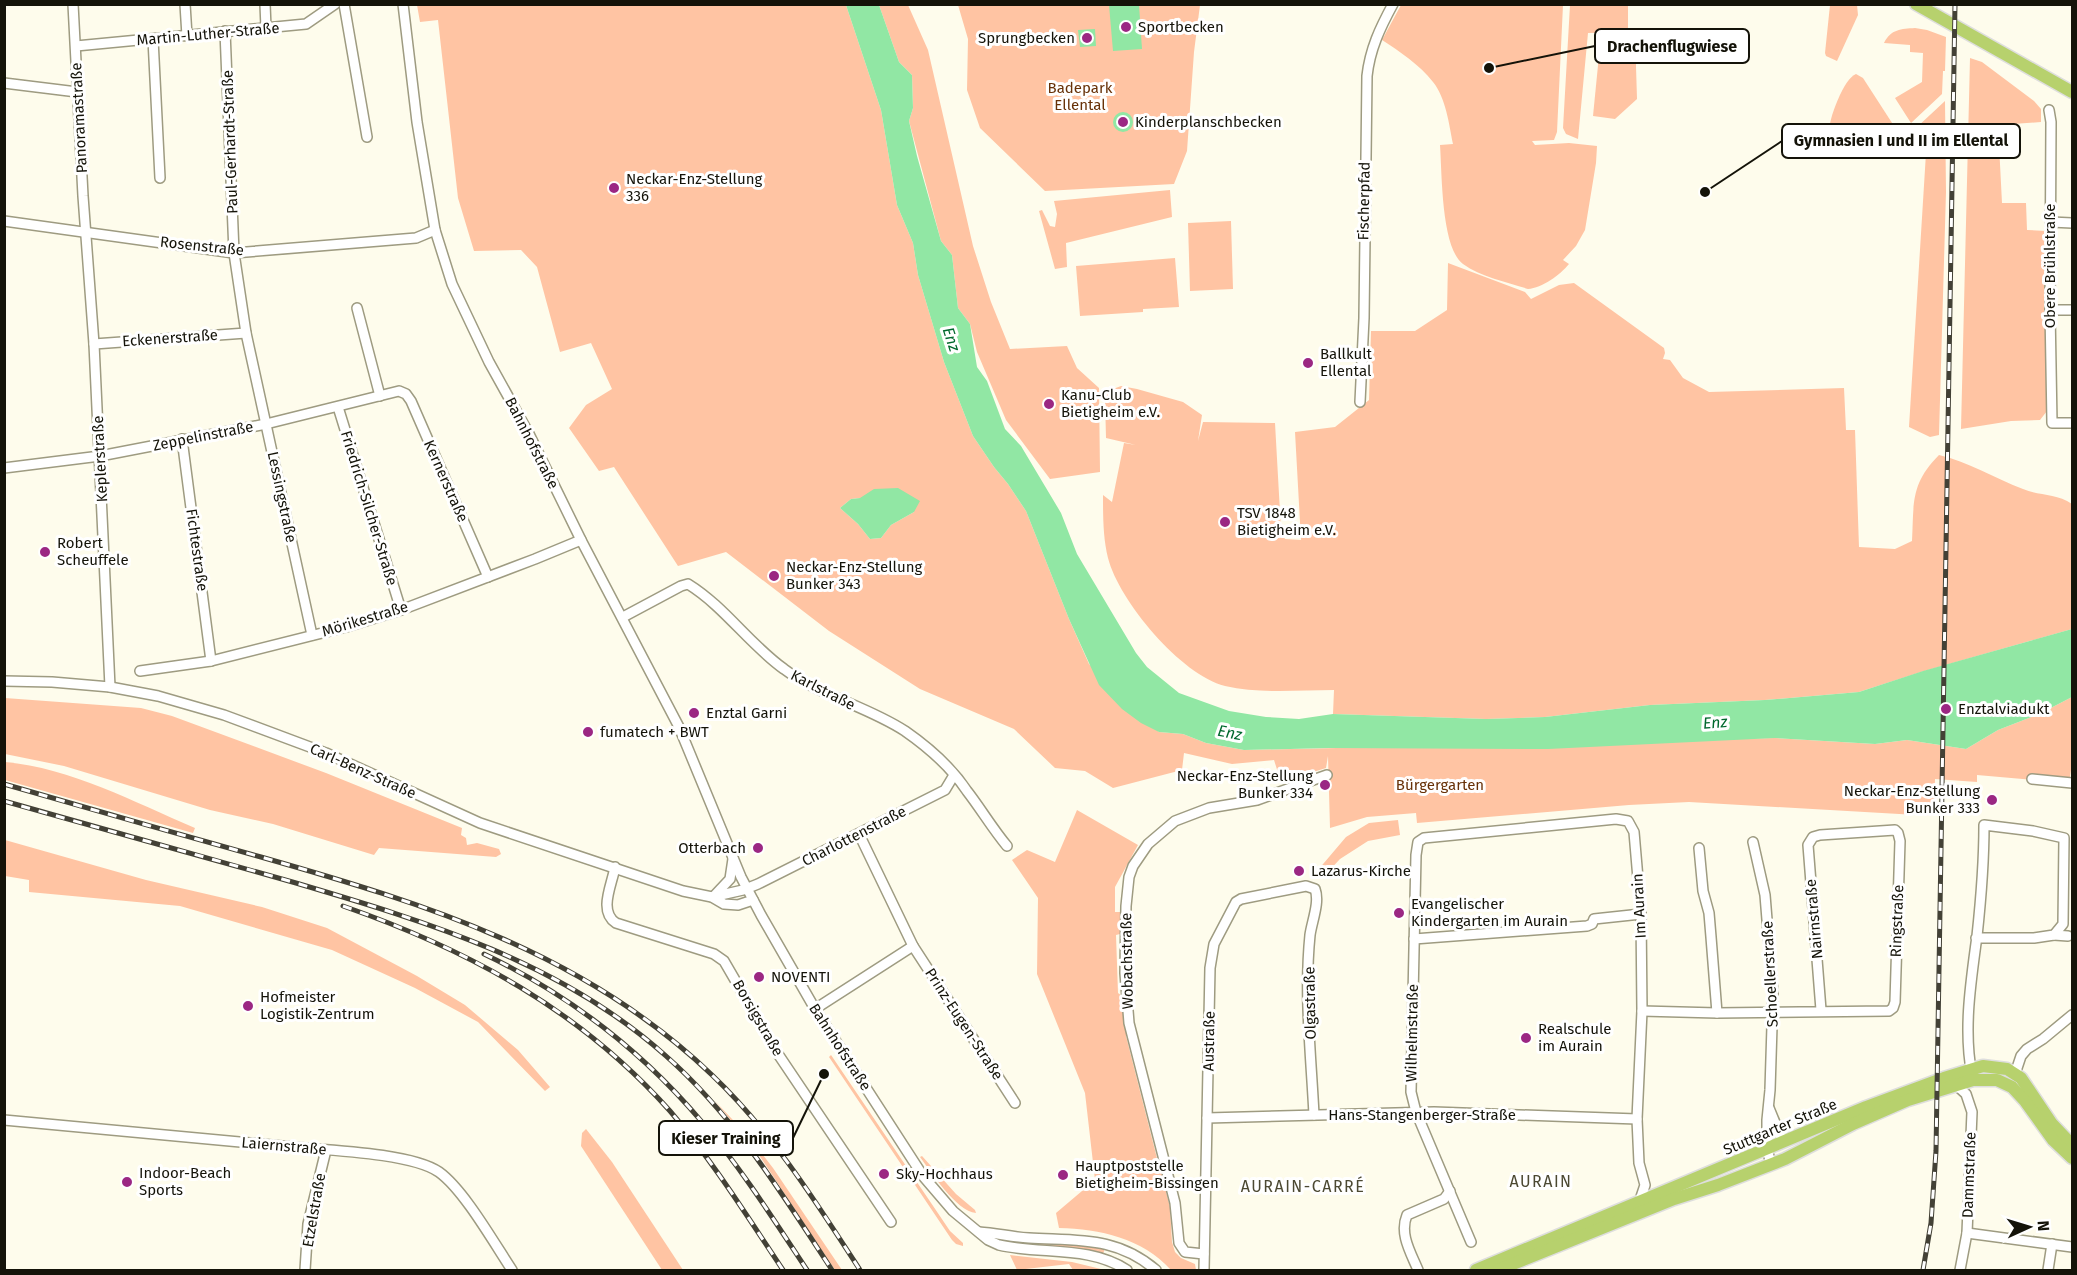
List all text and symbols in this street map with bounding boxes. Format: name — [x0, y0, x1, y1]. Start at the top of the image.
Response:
place label: Sportbecken — [1138, 18, 1224, 36]
street label: Martin-Luther-Straße — [136, 19, 280, 49]
marker: Sportbecken — [1119, 20, 1133, 34]
place label: Sprungbecken — [978, 29, 1075, 47]
callout: Drachenflugwiese — [1595, 29, 1749, 63]
marker: Sprungbecken — [1080, 31, 1094, 45]
text: Drachenflugwiese — [1607, 37, 1737, 56]
street label: Panoramastraße — [67, 62, 91, 174]
street label: Paul-Gerhardt-Straße — [218, 70, 242, 214]
park label: Badepark Ellental — [1048, 79, 1113, 114]
place label: Kinderplanschbecken — [1135, 113, 1282, 131]
marker: Kinderplanschbecken — [1116, 115, 1130, 129]
callout: Gymnasien I und II im Ellental — [1782, 124, 2020, 158]
text: Gymnasien I und II im Ellental — [1794, 131, 2008, 150]
street label: Fischerpfad — [1354, 161, 1374, 241]
place label: Neckar-Enz-Stellung 336 — [626, 170, 763, 205]
marker: Neckar-Enz-Stellung 336 — [607, 181, 621, 195]
street label: Obere Brühlstraße — [2041, 204, 2059, 328]
street label: Rosenstraße — [159, 233, 245, 259]
water label: Enz — [939, 325, 964, 354]
street label: Eckenerstraße — [121, 326, 219, 350]
place label: Ballkult Ellental — [1320, 345, 1373, 380]
marker: Ballkult Ellental — [1301, 356, 1315, 370]
place label: Kanu-Club Bietigheim e.V. — [1061, 386, 1160, 421]
street label: Bahnhofstraße — [501, 394, 563, 492]
marker: Kanu-Club Bietigheim e.V. — [1042, 397, 1056, 411]
street label: Keplerstraße — [89, 415, 111, 503]
street label: Zeppelinstraße — [151, 417, 255, 455]
street label: Friedrich-Silcher-Straße — [337, 428, 401, 588]
street label: Kernerstraße — [420, 437, 472, 525]
street label: Lessingstraße — [264, 450, 300, 544]
place label: TSV 1848 Bietigheim e.V. — [1237, 504, 1336, 539]
street label: Fichtestraße — [182, 507, 212, 593]
marker: TSV 1848 Bietigheim e.V. — [1218, 515, 1232, 529]
place label: Robert Scheuffele — [57, 534, 129, 569]
marker: Robert Scheuffele — [38, 545, 52, 559]
place label: Neckar-Enz-Stellung Bunker 343 — [786, 558, 923, 593]
marker: Neckar-Enz-Stellung Bunker 343 — [767, 569, 781, 583]
street label: Mörikestraße — [320, 597, 410, 641]
street label: Karlstraße — [788, 666, 858, 714]
place label: Enztalviadukt — [1958, 700, 2050, 718]
marker: Enztalviadukt — [1939, 702, 1953, 716]
place label: Enztal Garni — [706, 704, 787, 722]
marker: Enztal Garni — [687, 706, 701, 720]
water label: Enz — [1702, 712, 1728, 733]
water label: Enz — [1216, 721, 1244, 744]
place label: fumatech + BWT — [600, 723, 709, 741]
marker: fumatech + BWT — [581, 725, 595, 739]
street label: Carl-Benz-Straße — [307, 740, 419, 802]
place label: Neckar-Enz-Stellung Bunker 334 — [1177, 767, 1313, 802]
park label: Bürgergarten — [1396, 776, 1484, 794]
marker: Neckar-Enz-Stellung Bunker 334 — [1318, 778, 1332, 792]
place label: Neckar-Enz-Stellung Bunker 333 — [1844, 782, 1980, 817]
marker: Neckar-Enz-Stellung Bunker 333 — [1985, 793, 1999, 807]
street label: Charlottenstraße — [799, 802, 909, 870]
place label: Otterbach — [678, 839, 746, 857]
marker: Otterbach — [751, 841, 765, 855]
place label: Lazarus-Kirche — [1311, 862, 1411, 880]
marker: Lazarus-Kirche — [1292, 864, 1306, 878]
street label: Im Aurain — [1628, 873, 1650, 939]
street label: Nairnstraße — [1802, 878, 1826, 960]
street label: Ringstraße — [1887, 884, 1907, 958]
place label: Evangelischer Kindergarten im Aurain — [1411, 895, 1568, 930]
marker: Evangelischer Kindergarten im Aurain — [1392, 906, 1406, 920]
street label: Wobachstraße — [1117, 912, 1137, 1010]
street label: Schoellerstraße — [1758, 920, 1782, 1028]
street label: Prinz-Eugen-Straße — [921, 965, 1007, 1083]
street label: Olgastraße — [1300, 966, 1320, 1040]
place label: NOVENTI — [771, 968, 830, 986]
marker: NOVENTI — [752, 970, 766, 984]
street label: Borsigstraße — [729, 977, 787, 1059]
street label: Wilhelmstraße — [1402, 984, 1422, 1082]
place label: Hofmeister Logistik-Zentrum — [260, 988, 375, 1023]
marker: Hofmeister Logistik-Zentrum — [241, 999, 255, 1013]
street label: Bahnhofstraße — [805, 1000, 875, 1094]
street label: Austraße — [1199, 1011, 1219, 1071]
place label: Realschule im Aurain — [1538, 1020, 1611, 1055]
marker: Realschule im Aurain — [1519, 1031, 1533, 1045]
street label: Stuttgarter Straße — [1721, 1095, 1839, 1159]
street label: Hans-Stangenberger-Straße — [1328, 1106, 1516, 1124]
callout: Kieser Training — [659, 1121, 793, 1155]
text: Kieser Training — [671, 1129, 781, 1148]
street label: Dammstraße — [1958, 1132, 1980, 1218]
street label: Laiernstraße — [241, 1133, 327, 1159]
place label: Hauptpoststelle Bietigheim-Bissingen — [1075, 1157, 1219, 1192]
place label: Indoor-Beach Sports — [139, 1164, 231, 1199]
place label: Sky-Hochhaus — [896, 1165, 993, 1183]
marker: Sky-Hochhaus — [877, 1167, 891, 1181]
marker: Hauptpoststelle Bietigheim-Bissingen — [1056, 1168, 1070, 1182]
street label: Etzelstraße — [299, 1171, 329, 1249]
district label: AURAIN — [1509, 1172, 1573, 1191]
marker: Indoor-Beach Sports — [120, 1175, 134, 1189]
district label: AURAIN-CARRÉ — [1241, 1176, 1365, 1196]
north arrow — [1999, 1197, 2059, 1257]
text: N — [2034, 1220, 2053, 1232]

